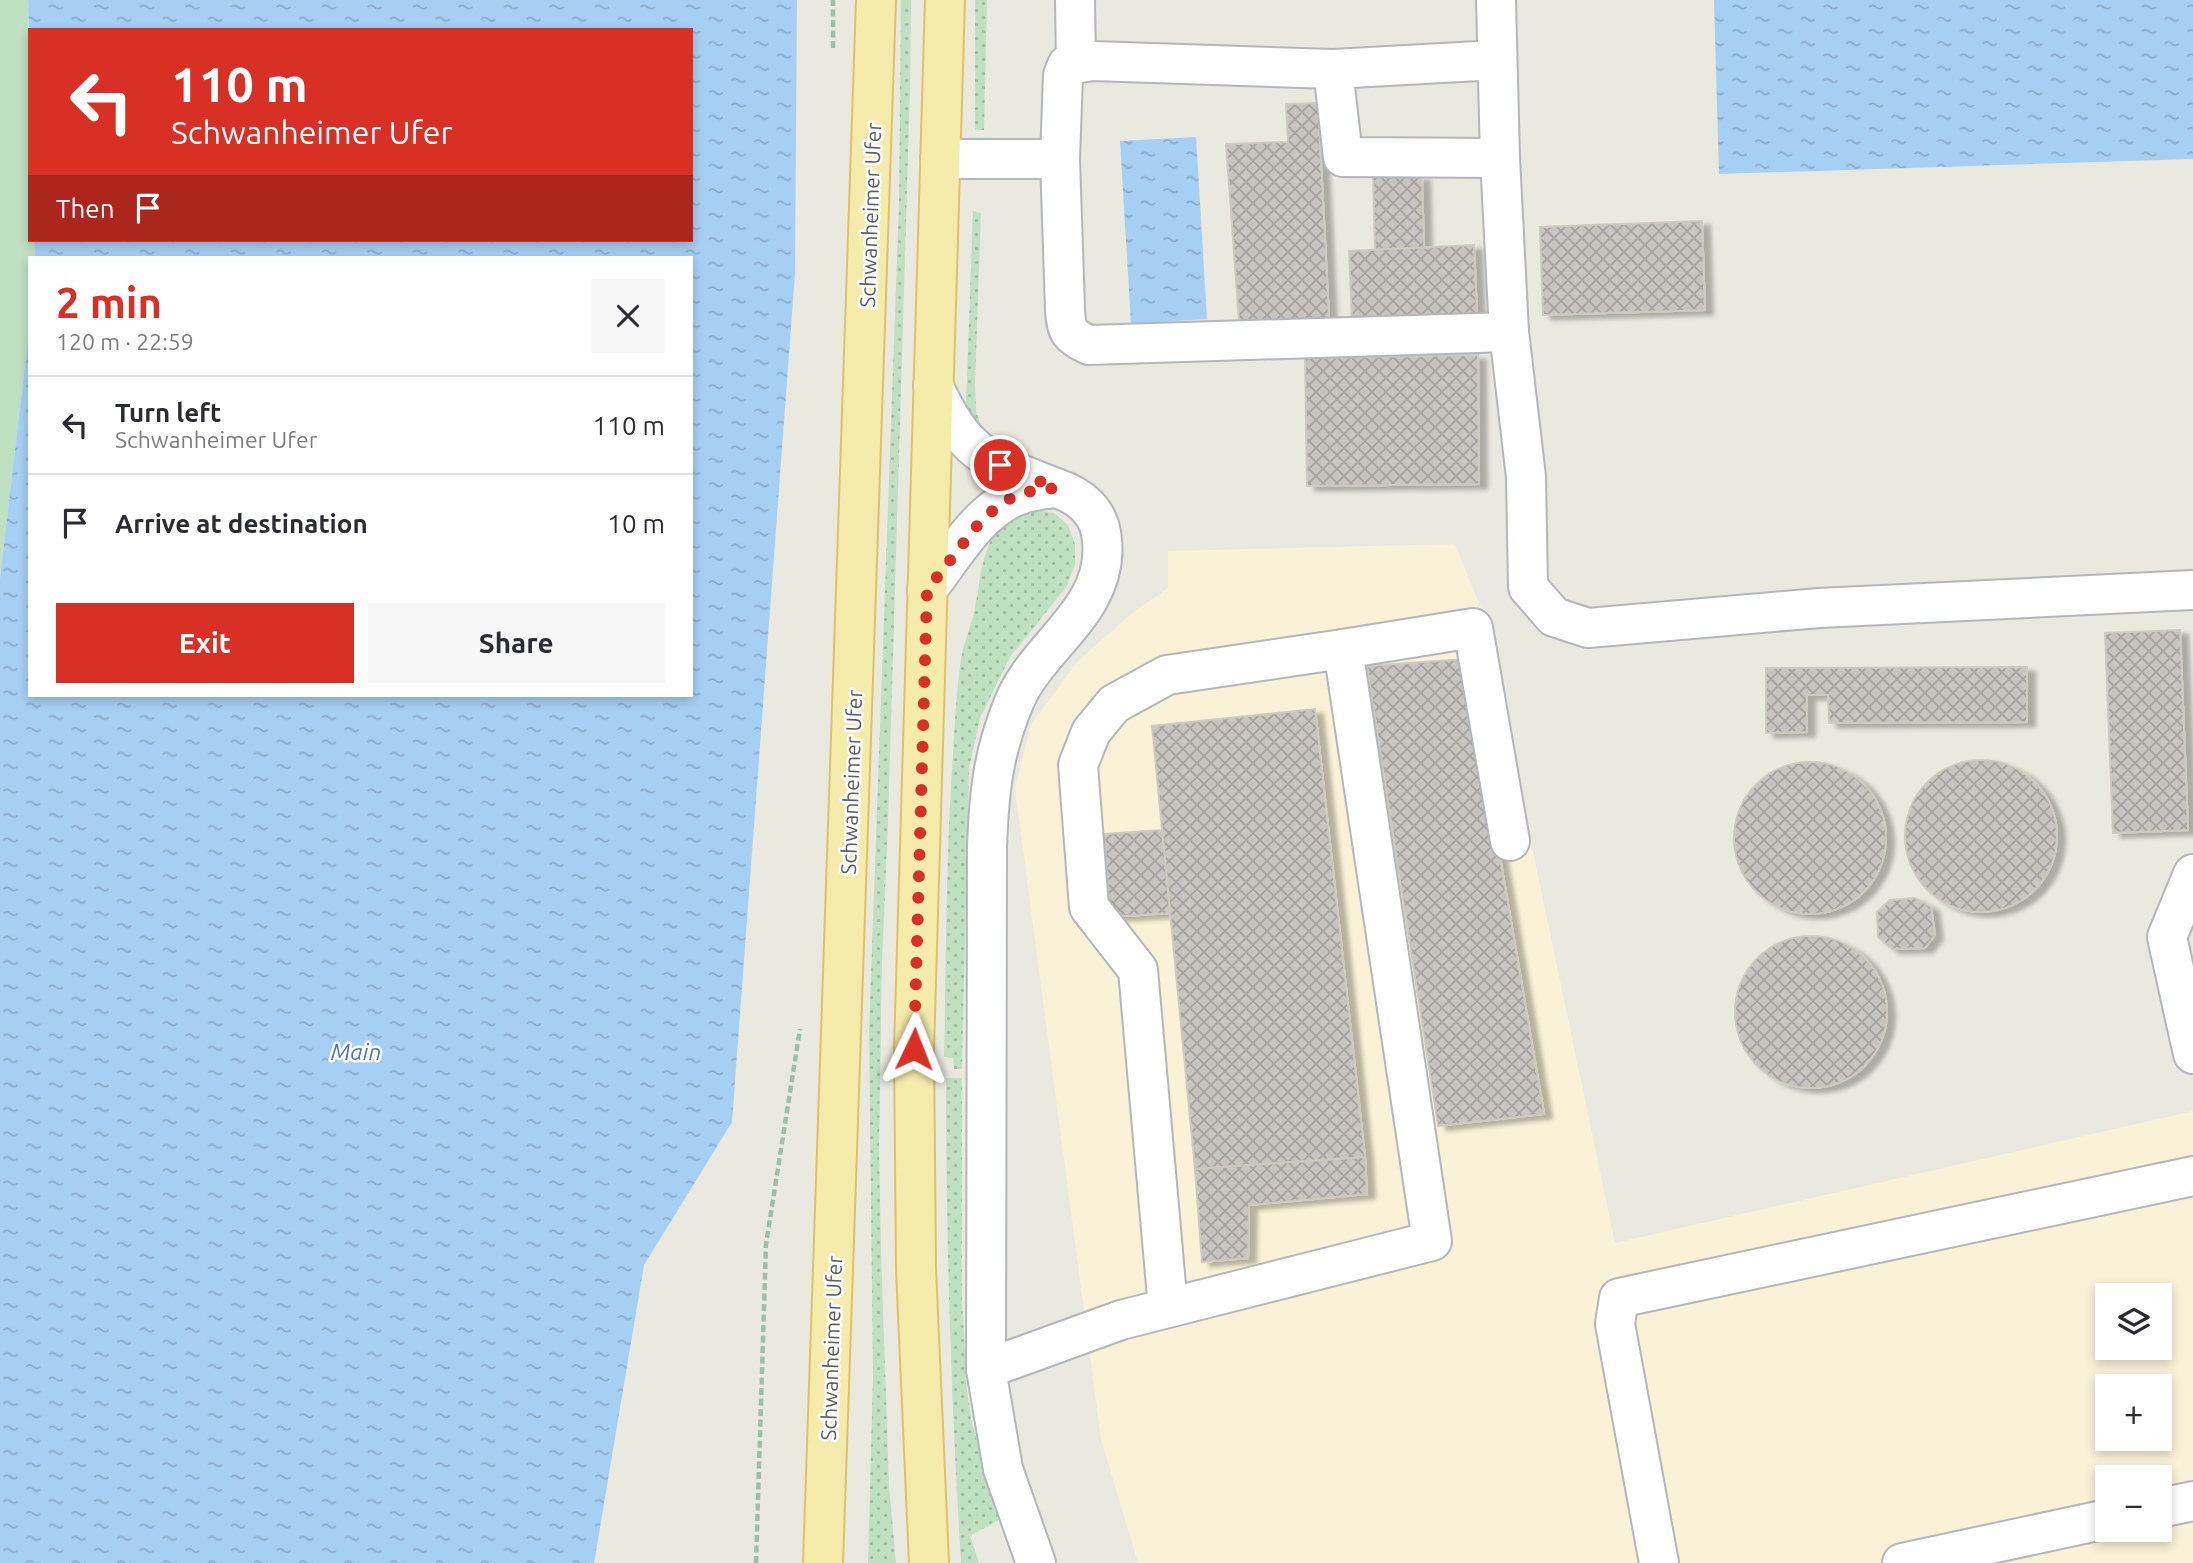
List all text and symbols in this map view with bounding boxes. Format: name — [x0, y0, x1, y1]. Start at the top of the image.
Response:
icon: left — [56, 56, 147, 147]
text: 110 m — [171, 56, 308, 111]
text: Schwanheimer Ufer — [171, 114, 453, 150]
street label: Schwanheimer Ufer — [855, 122, 885, 308]
icon: arrive — [129, 189, 167, 227]
text: Then — [56, 194, 115, 223]
text: 2 min — [56, 279, 162, 326]
button: close — [591, 279, 665, 353]
text: 120 m · 22:59 — [56, 329, 194, 354]
text: Turn left — [115, 398, 221, 427]
icon: left — [56, 406, 94, 444]
text: 110 m — [593, 411, 665, 440]
text: Schwanheimer Ufer — [115, 427, 317, 452]
pin — [970, 435, 1030, 495]
icon: arrive — [981, 446, 1019, 484]
icon: arrive — [56, 504, 94, 542]
text: Arrive at destination — [115, 509, 368, 538]
text: 10 m — [607, 509, 665, 538]
button: Exit — [56, 603, 354, 683]
button: Share — [368, 603, 665, 683]
street label: Schwanheimer Ufer — [836, 689, 866, 875]
position arrow — [877, 1012, 951, 1086]
water label: Main — [331, 1039, 381, 1064]
street label: Schwanheimer Ufer — [816, 1255, 846, 1441]
map controls — [2095, 1283, 2172, 1542]
button: layers — [2095, 1283, 2172, 1360]
button: + — [2095, 1374, 2172, 1451]
button: − — [2095, 1465, 2172, 1542]

